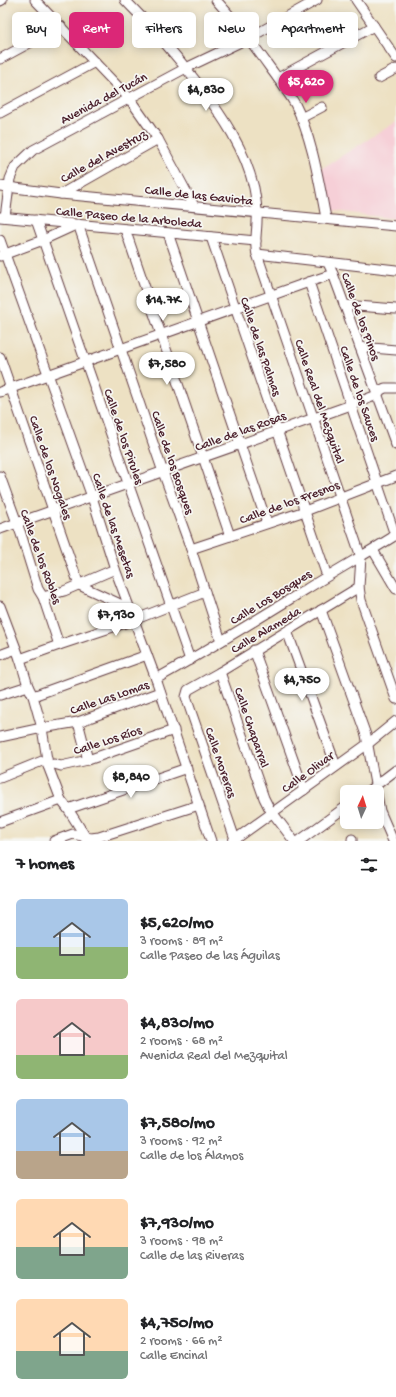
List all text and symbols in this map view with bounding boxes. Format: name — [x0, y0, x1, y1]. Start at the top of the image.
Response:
chip: Buy — [12, 12, 61, 48]
chip: Rent — [69, 12, 124, 48]
chip: Filters — [132, 12, 196, 48]
chip: New — [204, 12, 259, 48]
chip: Apartment — [267, 12, 358, 48]
street label: Avenida del Tucán — [58, 70, 151, 128]
pin: $5,620 — [273, 70, 339, 104]
text: $5,620 — [287, 75, 325, 90]
pin: $4,830 — [173, 78, 239, 112]
text: $4,830 — [187, 83, 225, 98]
street label: Calle del Avestruz — [58, 127, 151, 187]
street label: Calle de las Gaviota — [144, 183, 254, 210]
street label: Calle Paseo de la Arboleda — [55, 205, 203, 232]
street label: Calle de los Pinos — [337, 271, 383, 364]
pin: $14.7K — [130, 288, 196, 322]
text: $14.7K — [145, 293, 181, 308]
street label: Calle de las Palmas — [236, 295, 284, 399]
street label: Calle Real del Mezquital — [290, 338, 347, 466]
street label: Calle de los Sauces — [335, 344, 382, 445]
pin: $7,580 — [134, 352, 200, 386]
text: $7,580 — [148, 357, 186, 372]
street label: Calle de los Pirules — [99, 387, 146, 488]
street label: Calle de los Bosques — [147, 409, 197, 518]
street label: Calle de las Rosas — [193, 409, 289, 456]
street label: Calle de los Nogales — [25, 414, 75, 523]
street label: Calle de las Mesetas — [88, 472, 138, 581]
street label: Calle de los Fresnos — [238, 478, 343, 528]
street label: Calle de los Robles — [16, 508, 64, 607]
street label: Calle Los Bosques — [228, 567, 316, 629]
pin: $7,930 — [83, 603, 149, 637]
street label: Calle Alameda — [229, 604, 304, 658]
text: $7,930 — [97, 608, 135, 623]
pin: $4,750 — [269, 668, 335, 702]
text: $4,750 — [283, 673, 321, 688]
street label: Calle Las Lomas — [68, 677, 152, 719]
street label: Calle Chaparral — [230, 686, 271, 770]
street label: Calle Los Ríos — [72, 723, 145, 759]
street label: Calle Moreras — [201, 726, 239, 801]
street label: Calle Olivar — [279, 748, 339, 797]
pin: $8,840 — [98, 765, 164, 799]
text: $8,840 — [112, 770, 150, 785]
north arrow — [340, 785, 384, 829]
map controls — [340, 785, 384, 829]
icon: filters — [358, 854, 380, 876]
text: 7 homes — [16, 855, 74, 875]
text: $5,620/mo — [140, 914, 214, 934]
icon: home — [48, 915, 96, 963]
text: 3 rooms · 89 m² — [140, 934, 223, 949]
text: Calle Paseo de las Águilas — [140, 949, 280, 964]
text: $4,830/mo — [140, 1014, 214, 1034]
icon: home — [48, 1015, 96, 1063]
text: 2 rooms · 68 m² — [140, 1034, 223, 1049]
text: Avenida Real del Mezquital — [140, 1049, 288, 1064]
text: $7,580/mo — [140, 1114, 215, 1134]
icon: home — [48, 1115, 96, 1163]
text: 3 rooms · 92 m² — [140, 1134, 223, 1149]
text: Calle de los Álamos — [140, 1149, 243, 1164]
text: $7,930/mo — [140, 1214, 214, 1234]
icon: home — [48, 1215, 96, 1263]
text: 3 rooms · 98 m² — [140, 1234, 223, 1249]
text: Calle de las Riveras — [140, 1249, 244, 1264]
text: $4,750/mo — [140, 1314, 213, 1334]
icon: home — [48, 1315, 96, 1363]
text: 2 rooms · 66 m² — [140, 1334, 222, 1349]
text: Calle Encinal — [140, 1349, 208, 1364]

